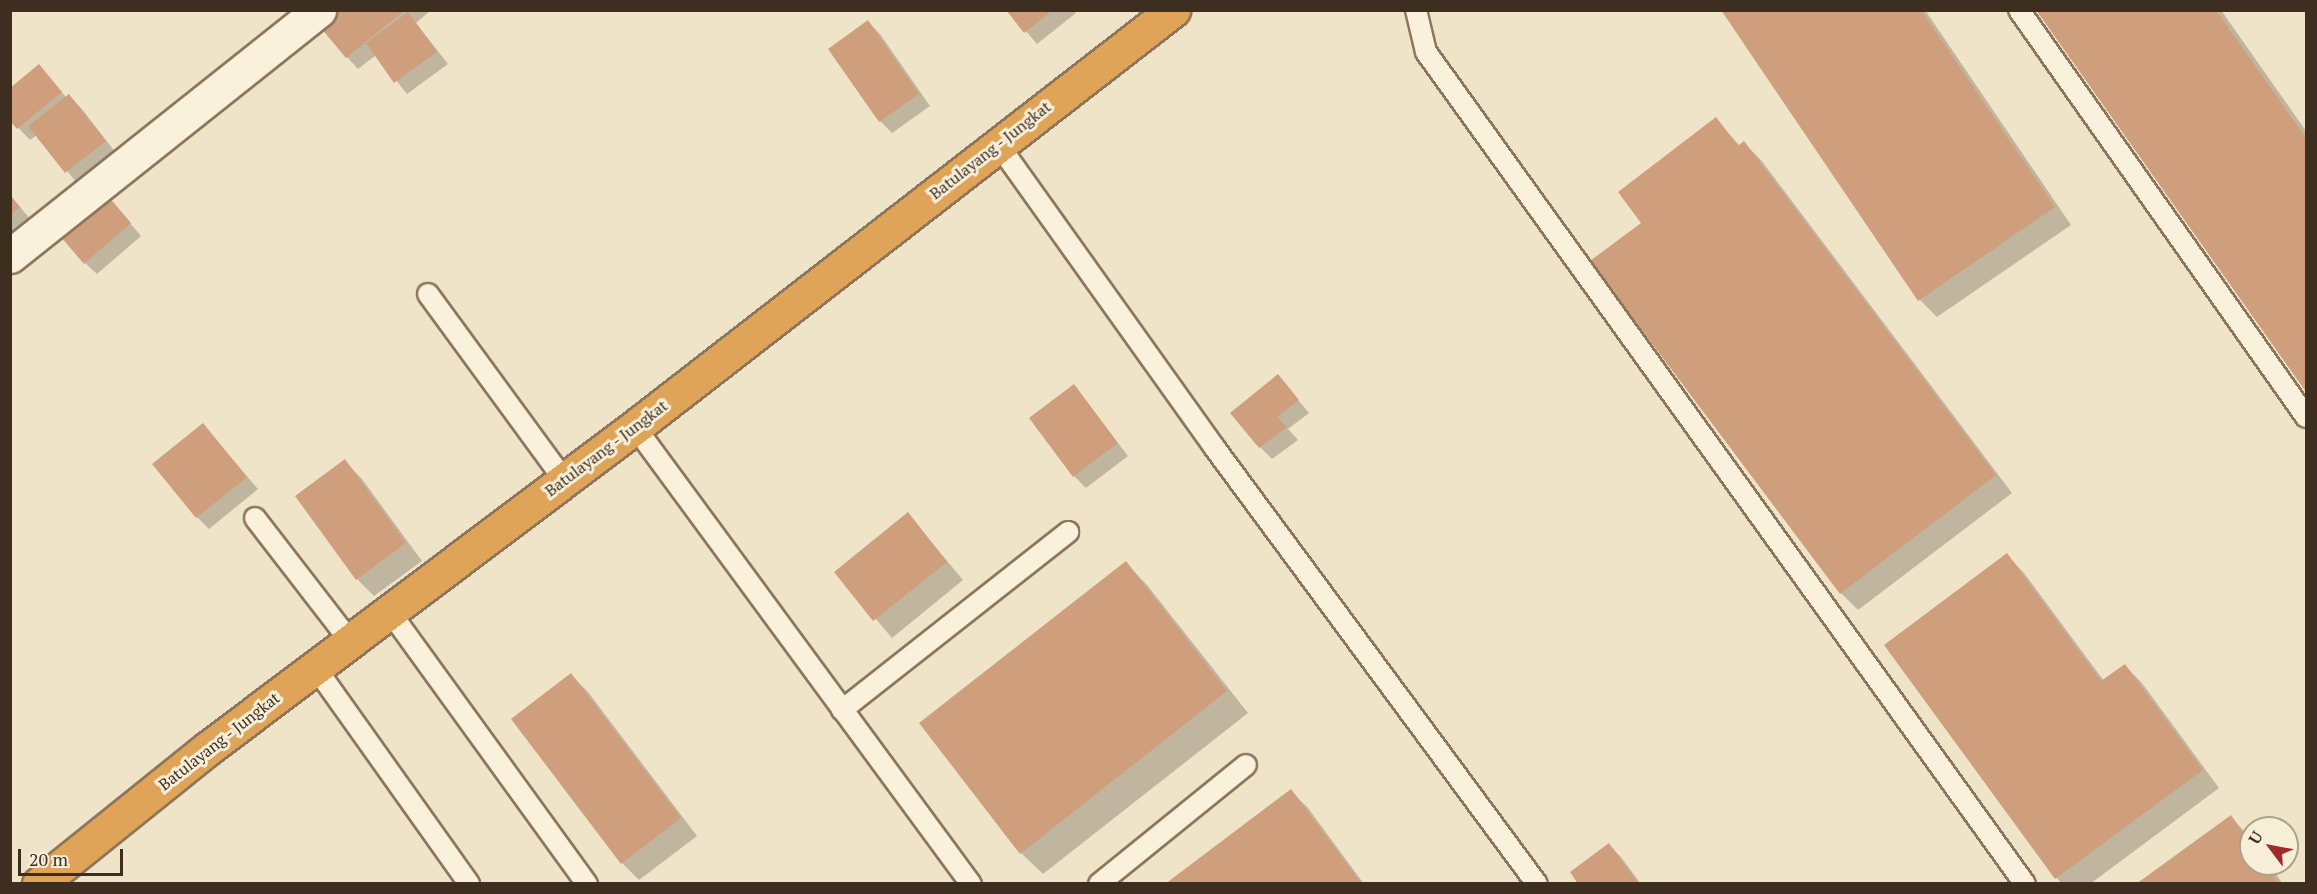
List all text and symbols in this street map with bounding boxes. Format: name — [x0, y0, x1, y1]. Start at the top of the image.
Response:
street label: Batulayang - Jungkat — [925, 96, 1055, 204]
street label: Batulayang - Jungkat — [541, 395, 671, 501]
street label: Batulayang - Jungkat — [154, 687, 284, 795]
north arrow — [2239, 816, 2299, 876]
text: U — [2243, 827, 2268, 848]
scale bar — [21, 837, 126, 875]
text: 20 m — [29, 847, 68, 871]

